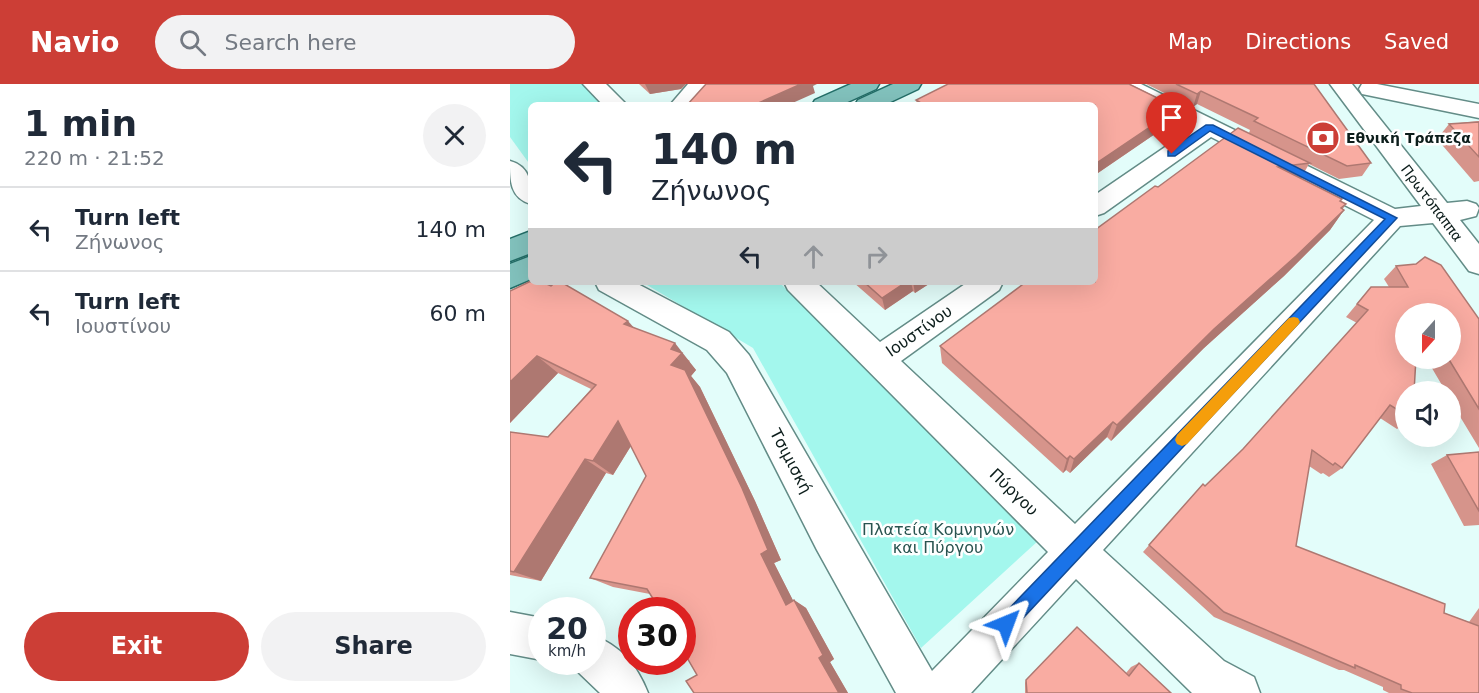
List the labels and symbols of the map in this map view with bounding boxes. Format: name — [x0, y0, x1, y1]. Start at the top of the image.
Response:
pin — [1146, 92, 1197, 154]
bank icon: Εθνική Τράπεζα — [1305, 120, 1341, 156]
place label: Εθνική Τράπεζα — [1346, 130, 1471, 146]
street label: Πρωτόπαππα — [1398, 161, 1466, 245]
street label: Ιουστίνου — [882, 301, 956, 361]
north arrow — [1395, 303, 1461, 369]
street label: Τσιμισκή — [766, 424, 816, 497]
street label: Πύργου — [986, 464, 1042, 520]
park label: Πλατεία Κομνηνών και Πύργου — [862, 520, 1014, 557]
position arrow — [974, 592, 1038, 656]
speed limit sign: 30 — [618, 597, 696, 675]

